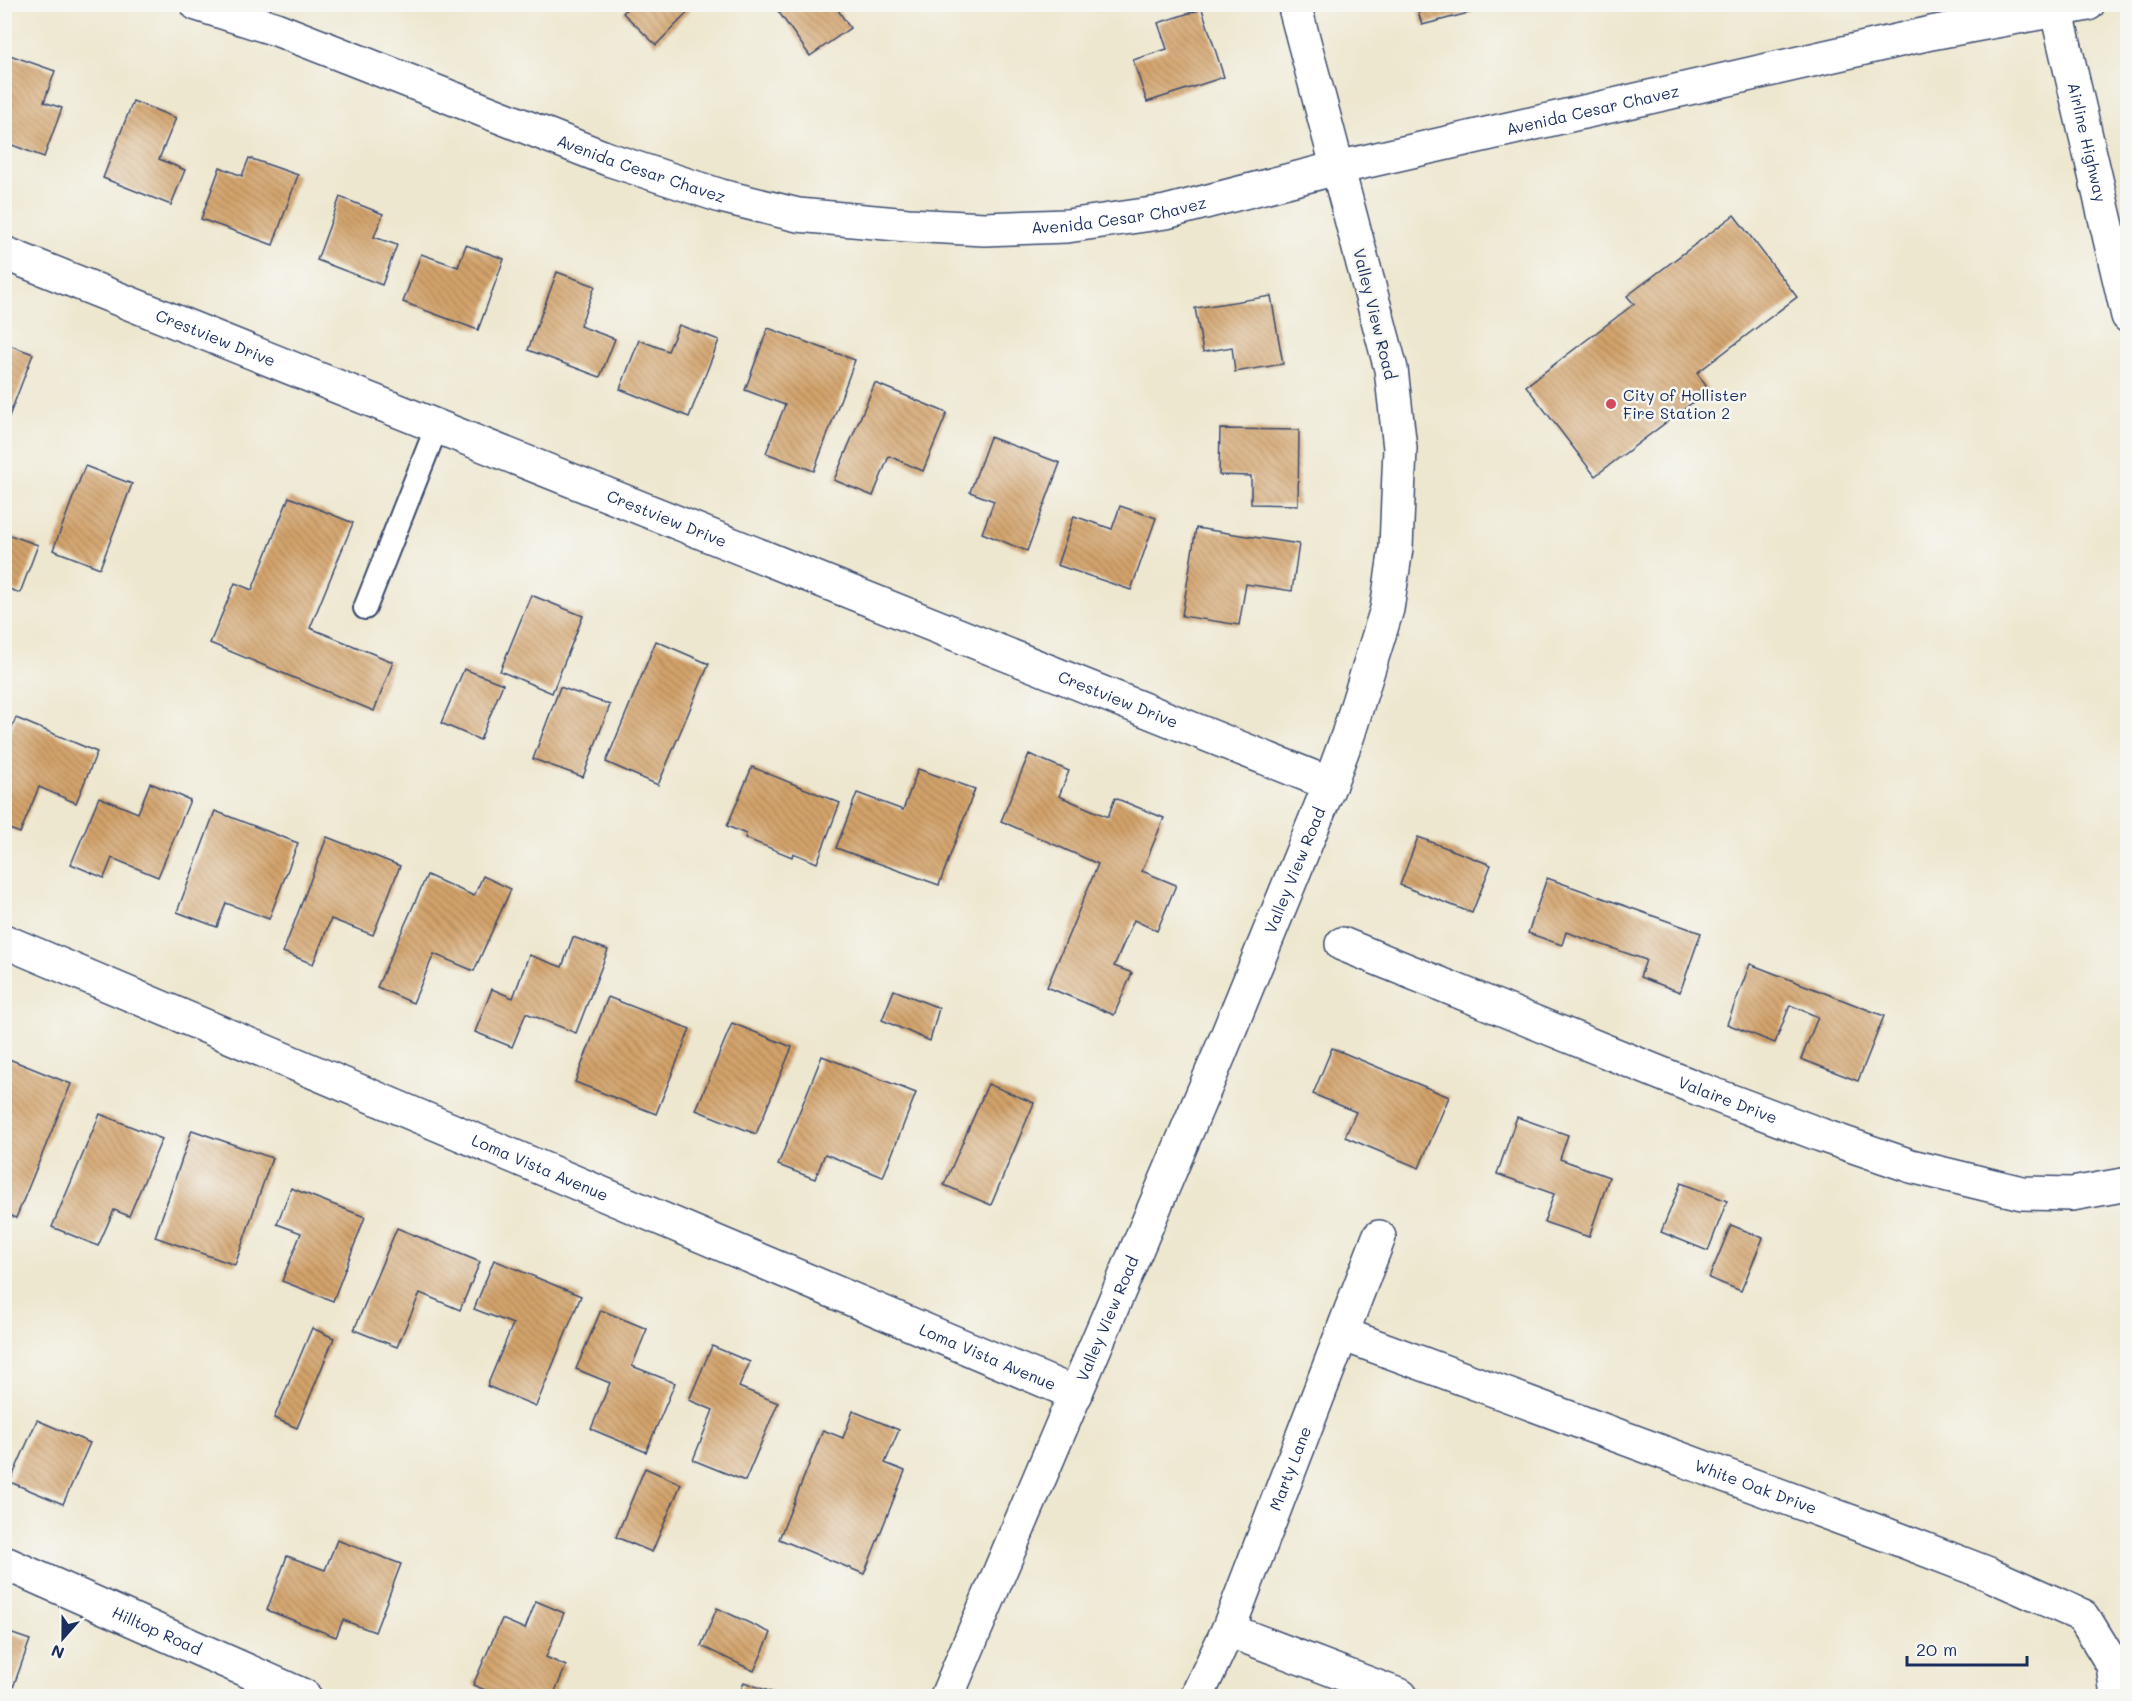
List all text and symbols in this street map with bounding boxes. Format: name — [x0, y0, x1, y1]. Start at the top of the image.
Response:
street label: Avenida Cesar Chavez — [1504, 80, 1681, 139]
street label: Airline Highway — [2064, 80, 2112, 204]
street label: Avenida Cesar Chavez — [554, 129, 728, 207]
street label: Avenida Cesar Chavez — [1031, 191, 1209, 237]
street label: Valley View Road — [1349, 246, 1402, 382]
street label: Crestview Drive — [153, 304, 279, 371]
place label: City of Hollister Fire Station 2 — [1623, 384, 1747, 423]
marker: City of Hollister Fire Station 2 — [1604, 397, 1618, 411]
street label: Crestview Drive — [604, 485, 730, 551]
street label: Crestview Drive — [1055, 665, 1181, 732]
street label: Valley View Road — [1259, 804, 1329, 936]
street label: Valaire Drive — [1675, 1071, 1781, 1128]
street label: Loma Vista Avenue — [469, 1129, 612, 1205]
street label: Valley View Road — [1071, 1253, 1143, 1384]
street label: Loma Vista Avenue — [916, 1318, 1059, 1394]
street label: Marty Lane — [1264, 1423, 1315, 1513]
street label: White Oak Drive — [1692, 1454, 1820, 1518]
street label: Hilltop Road — [109, 1601, 205, 1659]
north arrow — [33, 1608, 93, 1668]
scale bar — [1907, 1629, 2027, 1667]
text: 20 m — [1916, 1637, 1957, 1661]
text: N — [48, 1640, 67, 1664]

